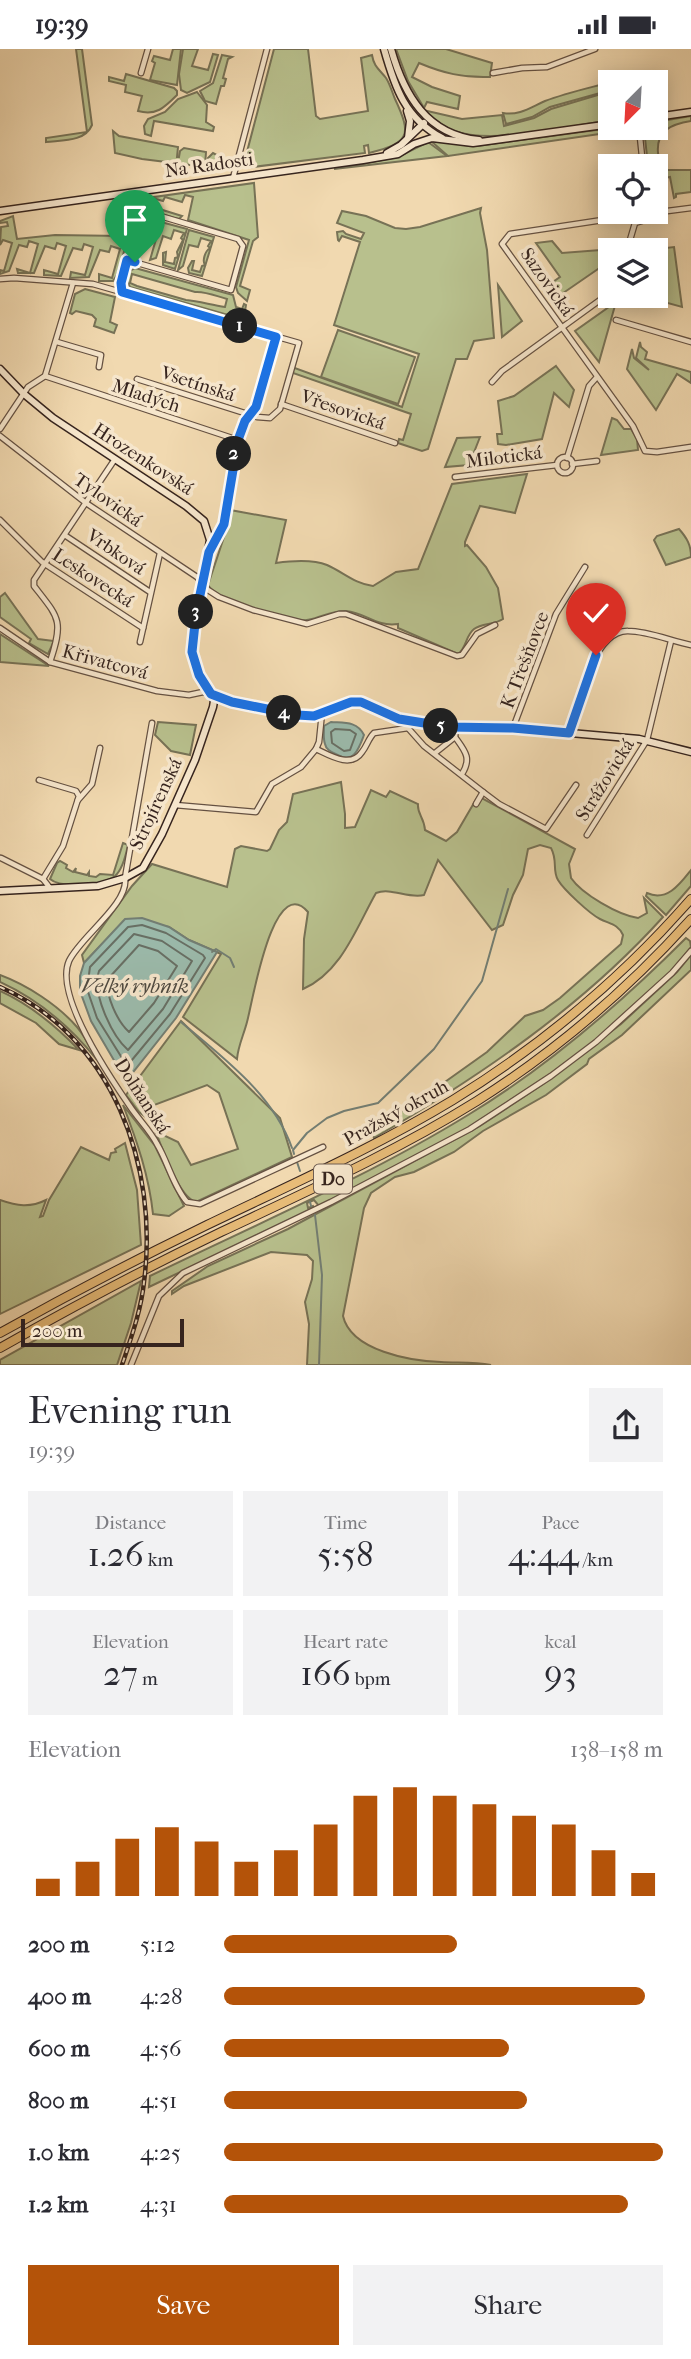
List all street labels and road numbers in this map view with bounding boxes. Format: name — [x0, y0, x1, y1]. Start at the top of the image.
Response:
street label: Na Radosti — [163, 148, 255, 182]
street label: Sazovická — [516, 244, 579, 320]
street label: Vsetínská — [157, 361, 238, 406]
street label: Mladých — [109, 375, 183, 417]
street label: Vřesovická — [297, 385, 388, 435]
street label: Hrozenkovská — [89, 418, 197, 500]
street label: Milotická — [465, 441, 544, 473]
street label: Tylovická — [69, 468, 147, 532]
street label: Vrbková — [82, 524, 150, 580]
street label: Leskovecká — [48, 544, 138, 612]
street label: K Třešňovce — [496, 608, 554, 712]
street label: Křivatcová — [60, 640, 150, 684]
street label: Strážovická — [571, 735, 639, 825]
street label: Strojírenská — [125, 755, 187, 853]
street label: Dolňanská — [109, 1054, 175, 1138]
street label: Pražský okruh — [340, 1075, 453, 1151]
road number: D0 — [314, 1164, 352, 1193]

